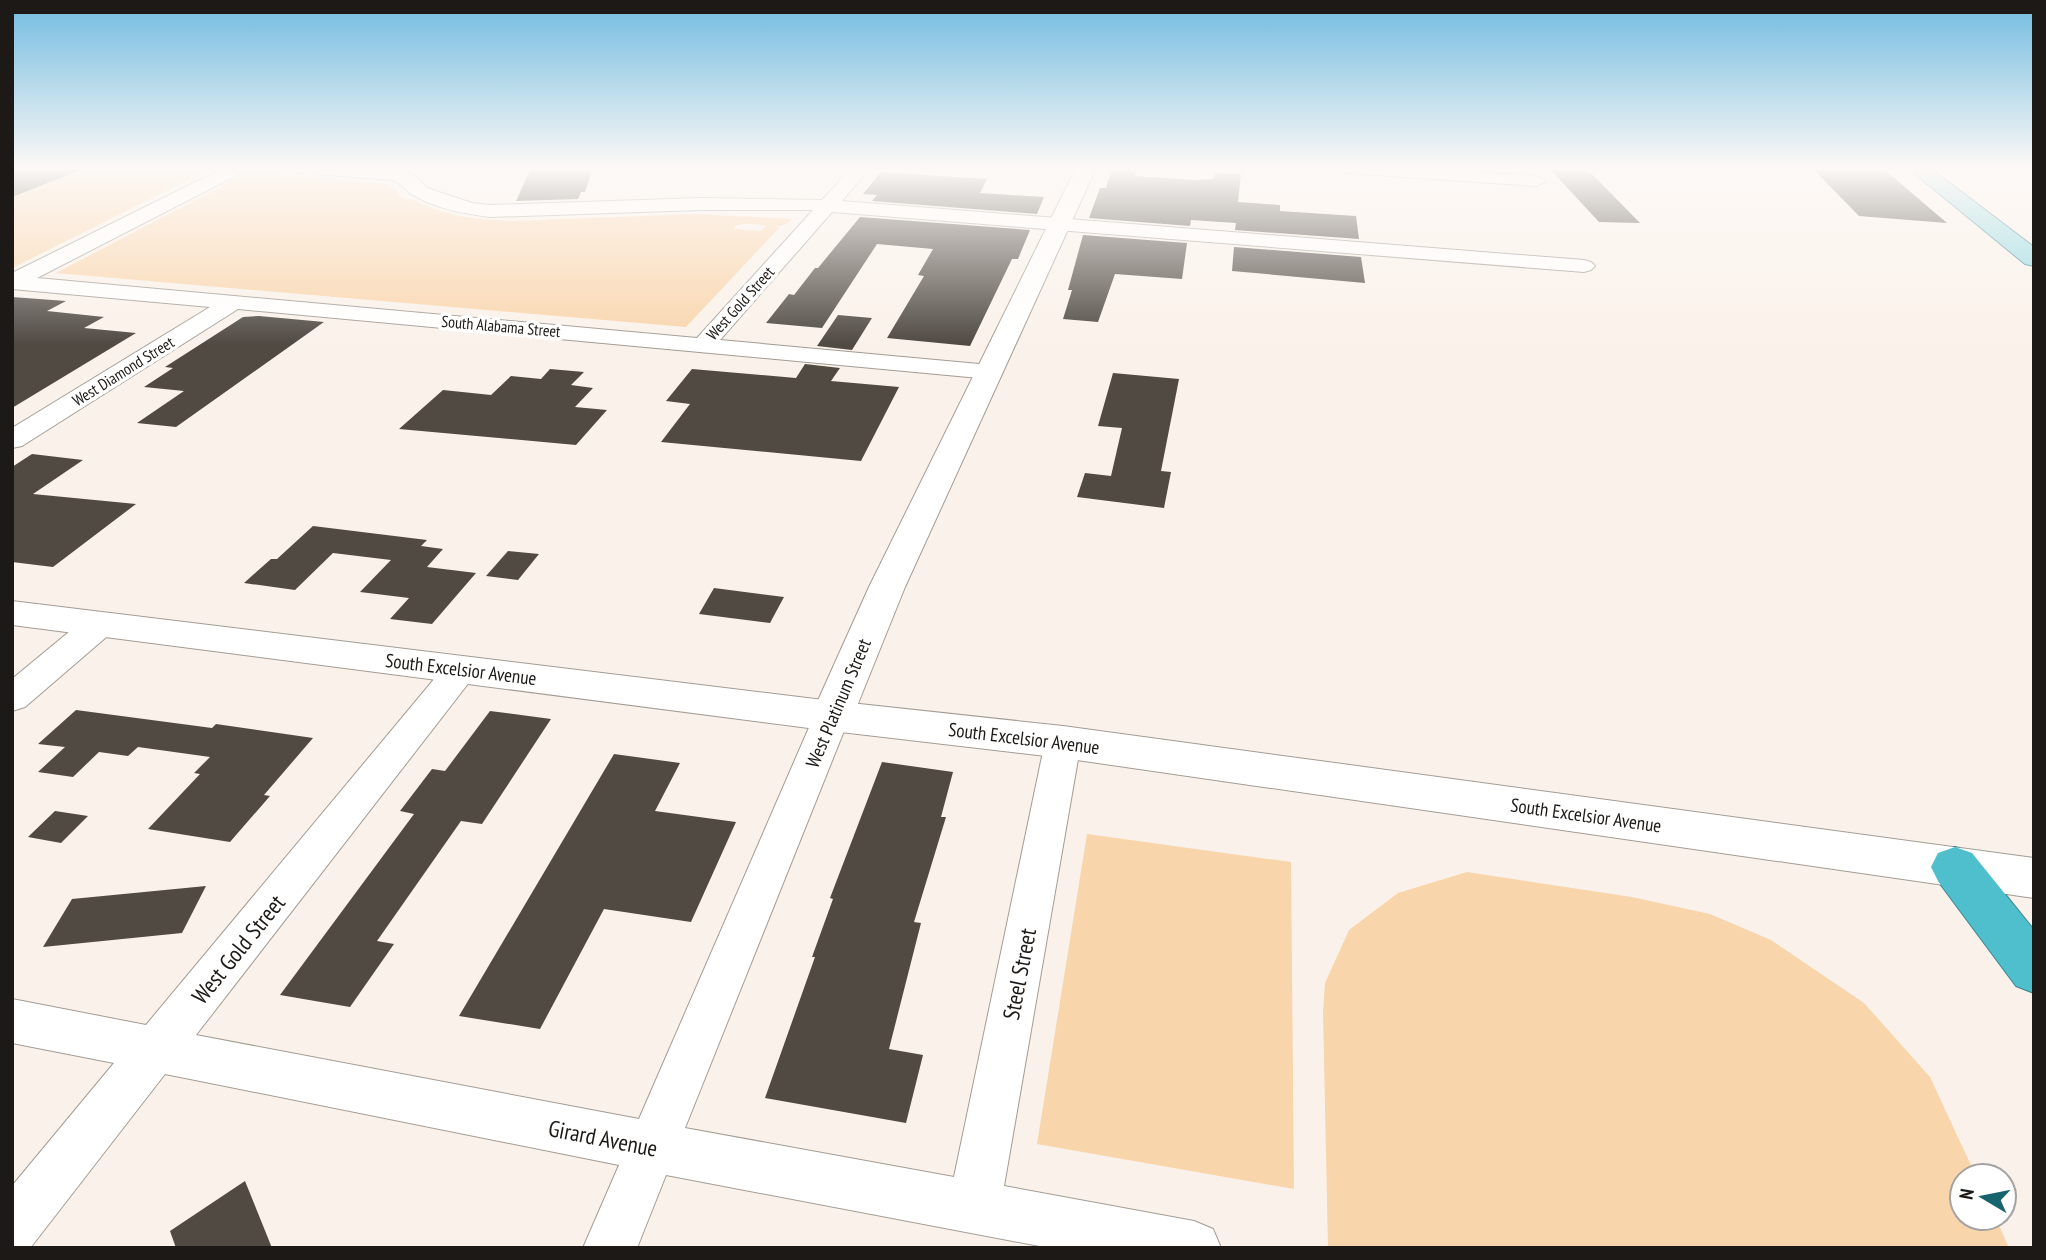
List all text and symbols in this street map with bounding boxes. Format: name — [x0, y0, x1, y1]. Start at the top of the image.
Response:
street label: West Gold Street — [702, 262, 779, 344]
street label: South Alabama Street — [441, 311, 562, 341]
street label: West Diamond Street — [68, 331, 178, 410]
street label: West Platinum Street — [800, 634, 876, 771]
street label: South Excelsior Avenue — [384, 648, 538, 690]
street label: South Excelsior Avenue — [947, 717, 1101, 759]
street label: South Excelsior Avenue — [1509, 793, 1663, 837]
street label: West Gold Street — [185, 888, 291, 1009]
street label: Steel Street — [996, 925, 1042, 1022]
street label: Girard Avenue — [546, 1113, 660, 1163]
north arrow — [1948, 1162, 2018, 1232]
text: N — [1954, 1187, 1979, 1201]

